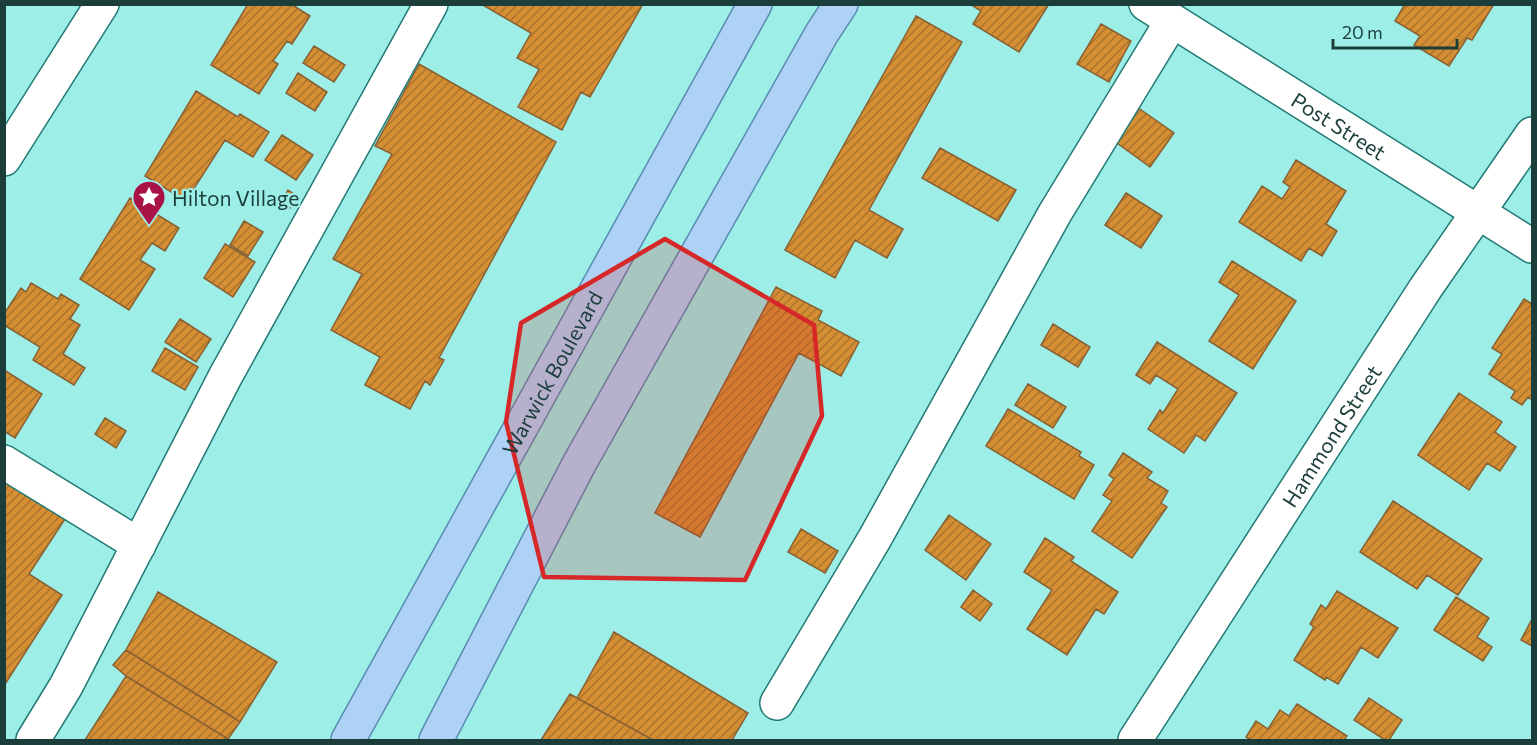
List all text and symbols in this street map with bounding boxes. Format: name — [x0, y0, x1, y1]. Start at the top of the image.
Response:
scale bar — [1333, 12, 1458, 50]
text: 20 m — [1342, 21, 1383, 43]
street label: Post Street — [1287, 86, 1391, 164]
place icon: Hilton Village — [131, 179, 167, 226]
place label: Hilton Village — [172, 185, 299, 210]
street label: Warwick Boulevard — [496, 286, 607, 459]
street label: Hammond Street — [1276, 360, 1386, 511]

